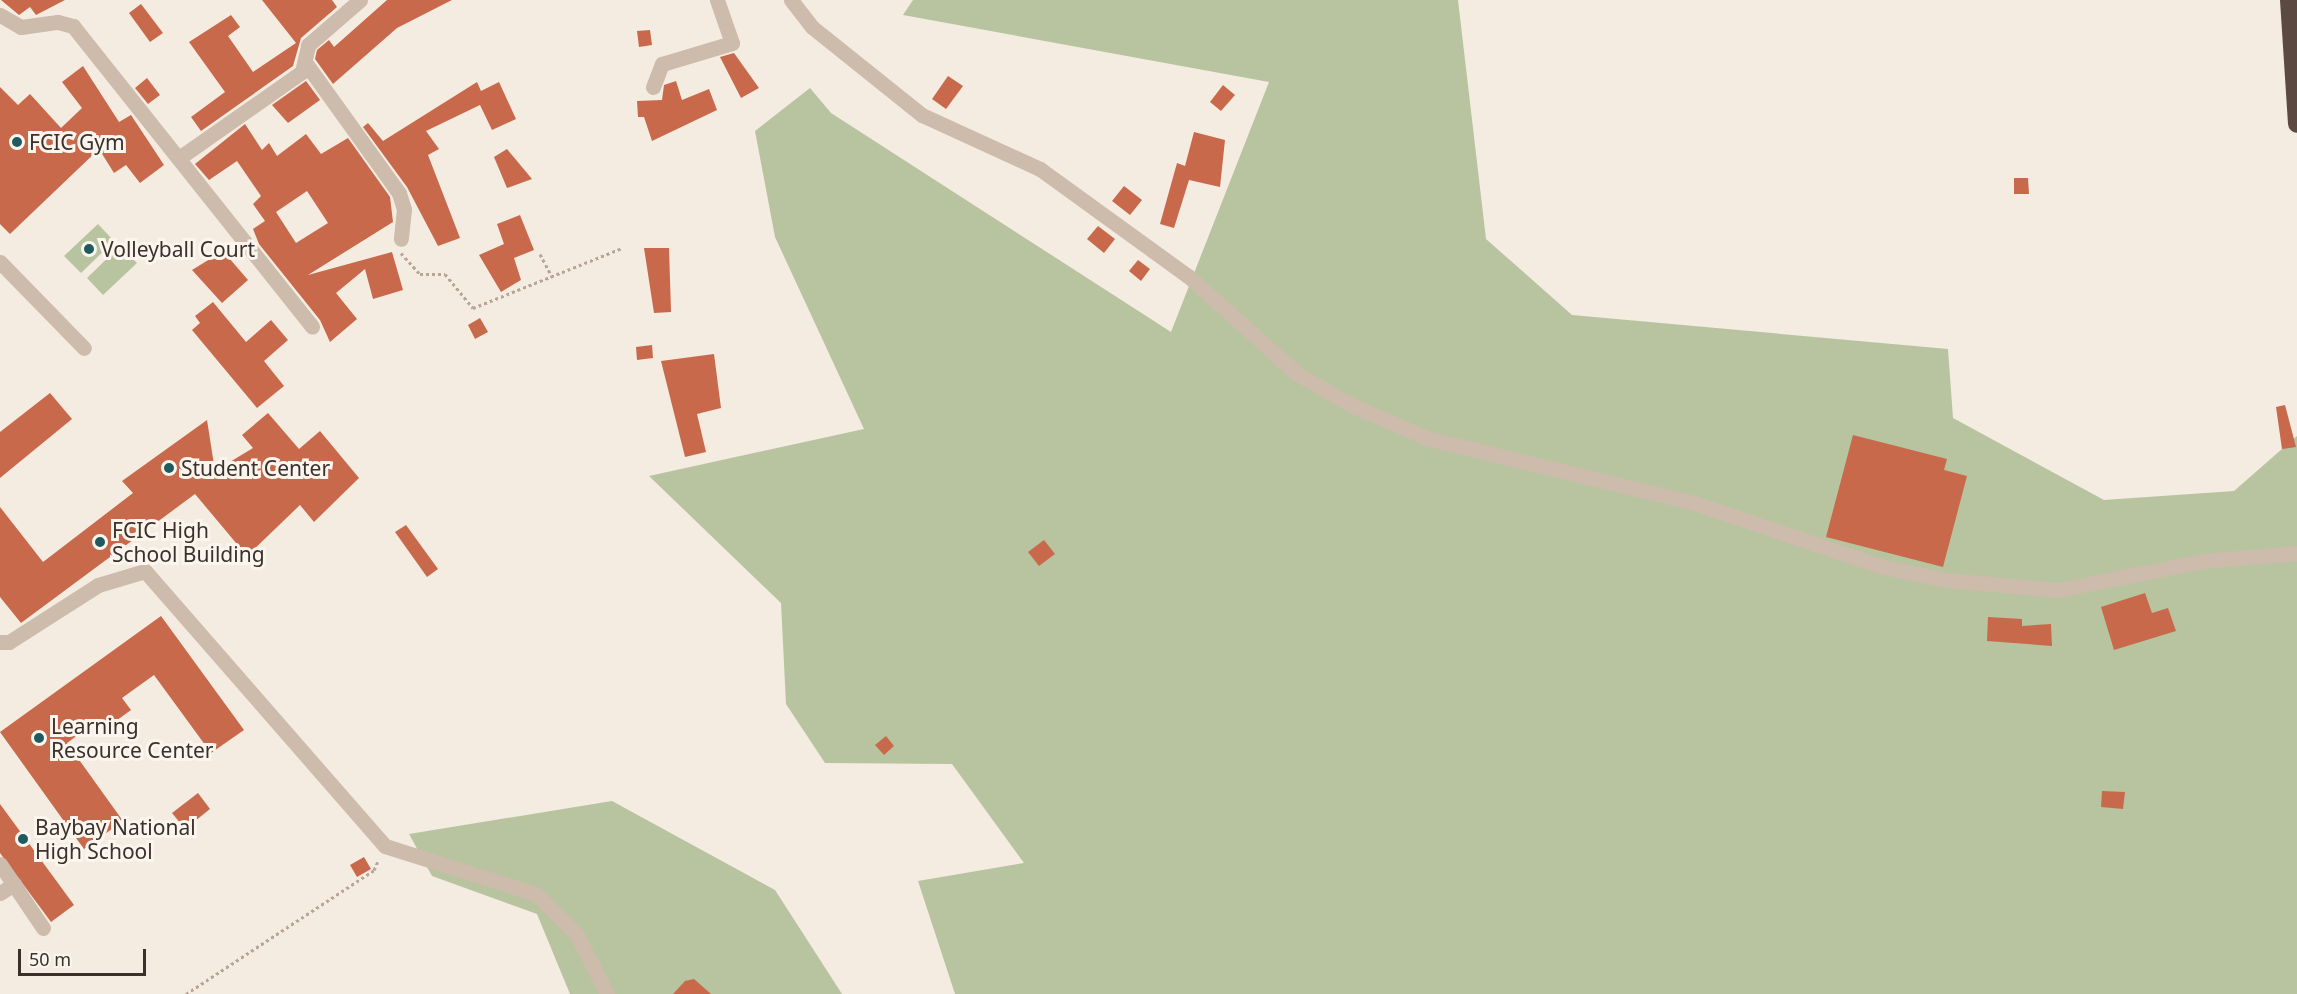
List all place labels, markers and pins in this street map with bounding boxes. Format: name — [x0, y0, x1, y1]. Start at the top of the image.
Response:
place label: FCIC Gym — [29, 129, 125, 155]
marker: FCIC Gym — [10, 135, 24, 149]
place label: Volleyball Court — [101, 236, 255, 262]
marker: Volleyball Court — [82, 242, 96, 256]
place label: Student Center — [181, 455, 330, 481]
marker: Student Center — [162, 461, 176, 475]
place label: FCIC High School Building — [112, 517, 265, 567]
marker: FCIC High School Building — [93, 535, 107, 549]
place label: Learning Resource Center — [51, 713, 213, 763]
marker: Learning Resource Center — [32, 731, 46, 745]
place label: Baybay National High School — [35, 814, 196, 864]
marker: Baybay National High School — [16, 832, 30, 846]

